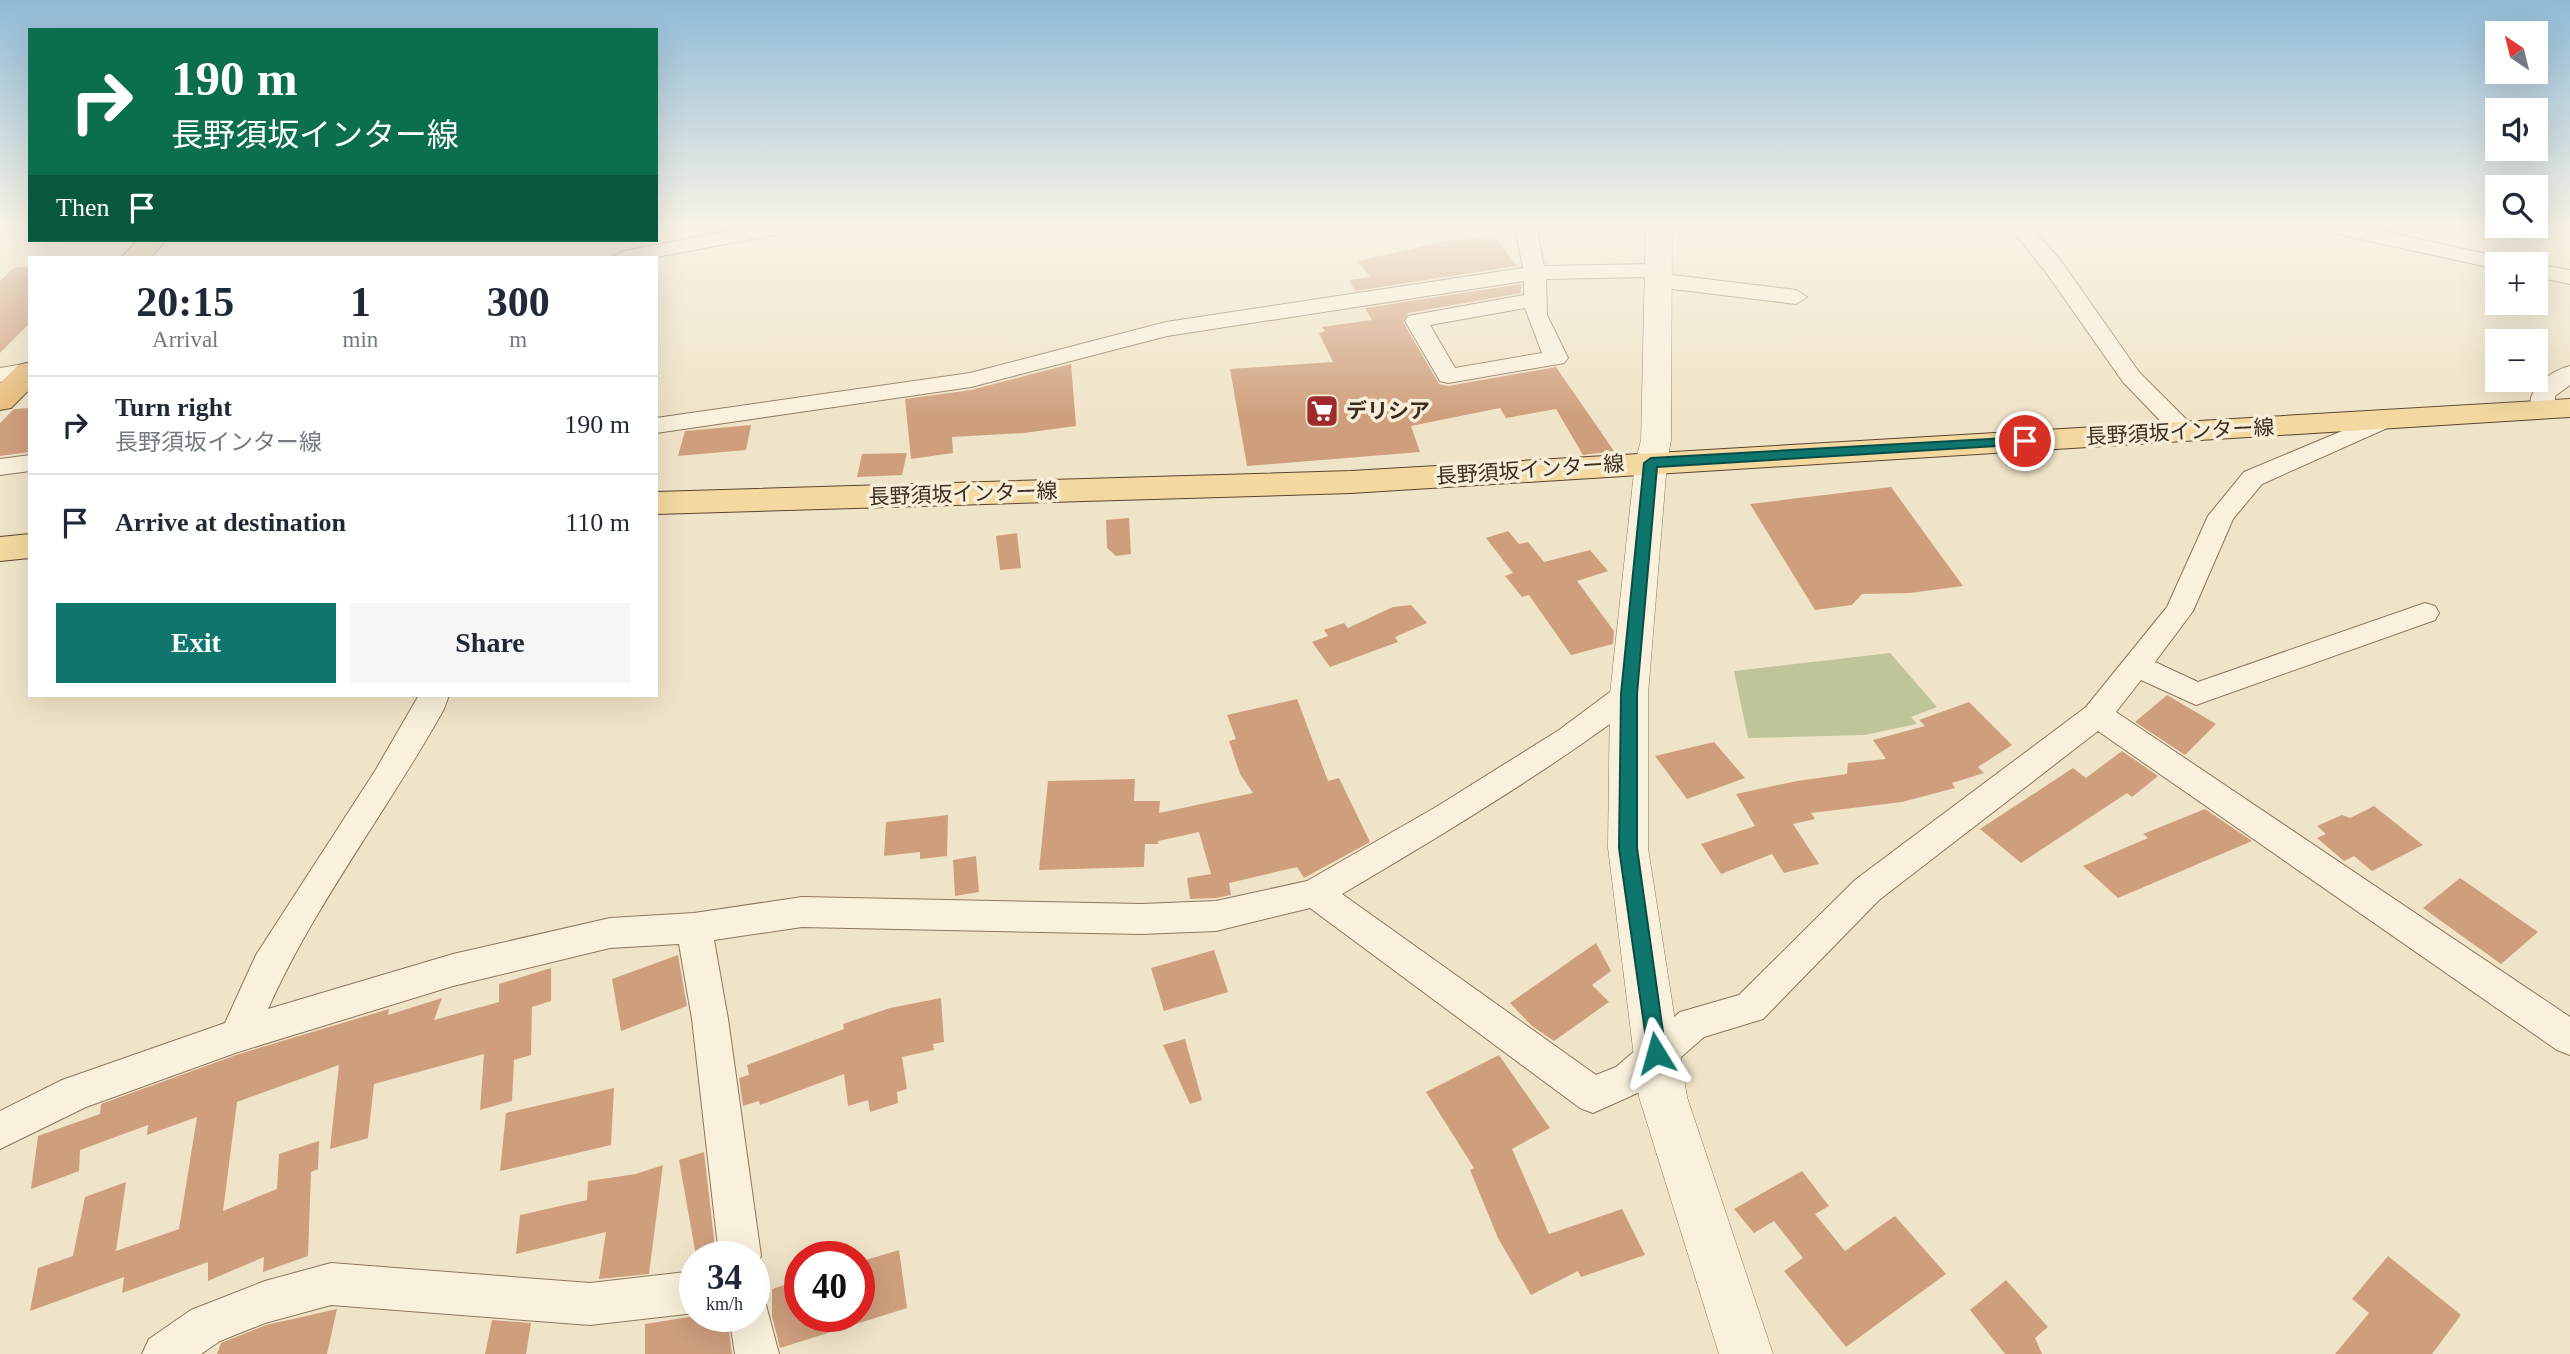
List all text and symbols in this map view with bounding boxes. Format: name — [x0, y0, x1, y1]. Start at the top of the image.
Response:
north arrow — [2485, 21, 2548, 84]
map controls — [2485, 21, 2548, 392]
text: 190 m — [171, 51, 298, 106]
icon: right — [56, 56, 147, 147]
button: sound — [2485, 98, 2548, 161]
text: 長野須坂インター線 — [171, 117, 459, 153]
button: search — [2485, 175, 2548, 238]
icon: arrive — [123, 189, 161, 227]
text: Then — [56, 193, 109, 222]
button: + — [2485, 252, 2548, 315]
text: 20:15 — [136, 279, 234, 325]
text: 1 — [350, 279, 371, 325]
text: 300 — [487, 279, 550, 325]
text: Arrival — [152, 327, 219, 352]
text: min — [343, 327, 378, 352]
text: m — [509, 327, 527, 352]
button: − — [2485, 329, 2548, 392]
supermarket icon: デリシア — [1303, 392, 1341, 430]
text: Turn right — [115, 393, 232, 422]
place label: デリシア — [1346, 399, 1430, 423]
icon: right — [56, 406, 94, 444]
text: 190 m — [564, 410, 630, 439]
pin — [1995, 411, 2055, 471]
street label: 長野須坂インター線 — [2085, 415, 2275, 449]
icon: arrive — [2006, 422, 2044, 460]
text: 長野須坂インター線 — [115, 430, 322, 455]
street label: 長野須坂インター線 — [1435, 451, 1625, 489]
street label: 長野須坂インター線 — [868, 479, 1058, 509]
icon: arrive — [56, 504, 94, 542]
text: Arrive at destination — [115, 508, 346, 537]
text: 110 m — [565, 508, 630, 537]
button: Exit — [56, 603, 336, 683]
button: Share — [350, 603, 630, 683]
position arrow — [1619, 1016, 1693, 1090]
speed limit sign: 40 — [784, 1241, 875, 1332]
text: 34 — [707, 1258, 742, 1297]
text: km/h — [706, 1294, 743, 1314]

